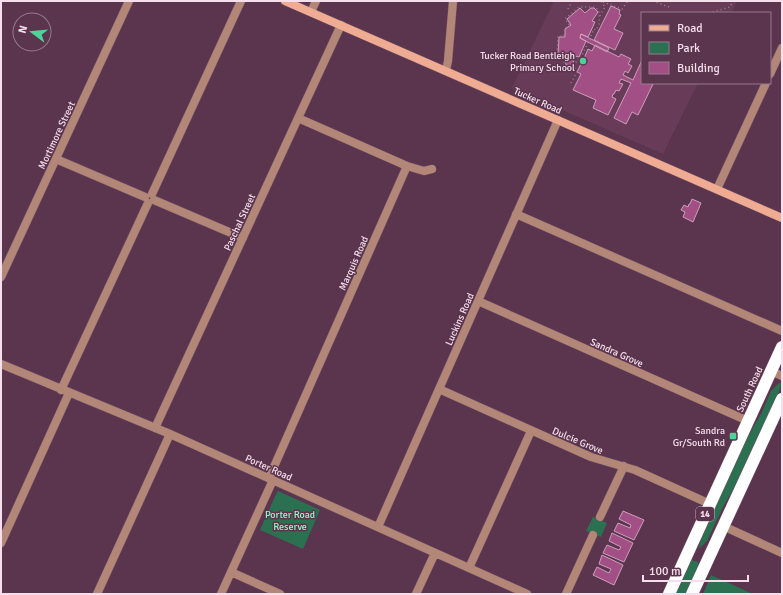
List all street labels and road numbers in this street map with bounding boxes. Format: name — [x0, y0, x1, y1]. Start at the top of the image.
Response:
street label: Tucker Road — [512, 85, 563, 117]
street label: Mortimore Street — [36, 99, 78, 171]
street label: Paschal Street — [222, 192, 259, 253]
street label: Marquis Road — [337, 234, 371, 292]
street label: Luckins Road — [443, 291, 477, 348]
street label: Sandra Grove — [588, 336, 645, 370]
street label: South Road — [734, 365, 766, 414]
street label: Dulcie Grove — [550, 425, 605, 457]
street label: Porter Road — [243, 452, 294, 484]
road number: 14 — [696, 507, 714, 521]

